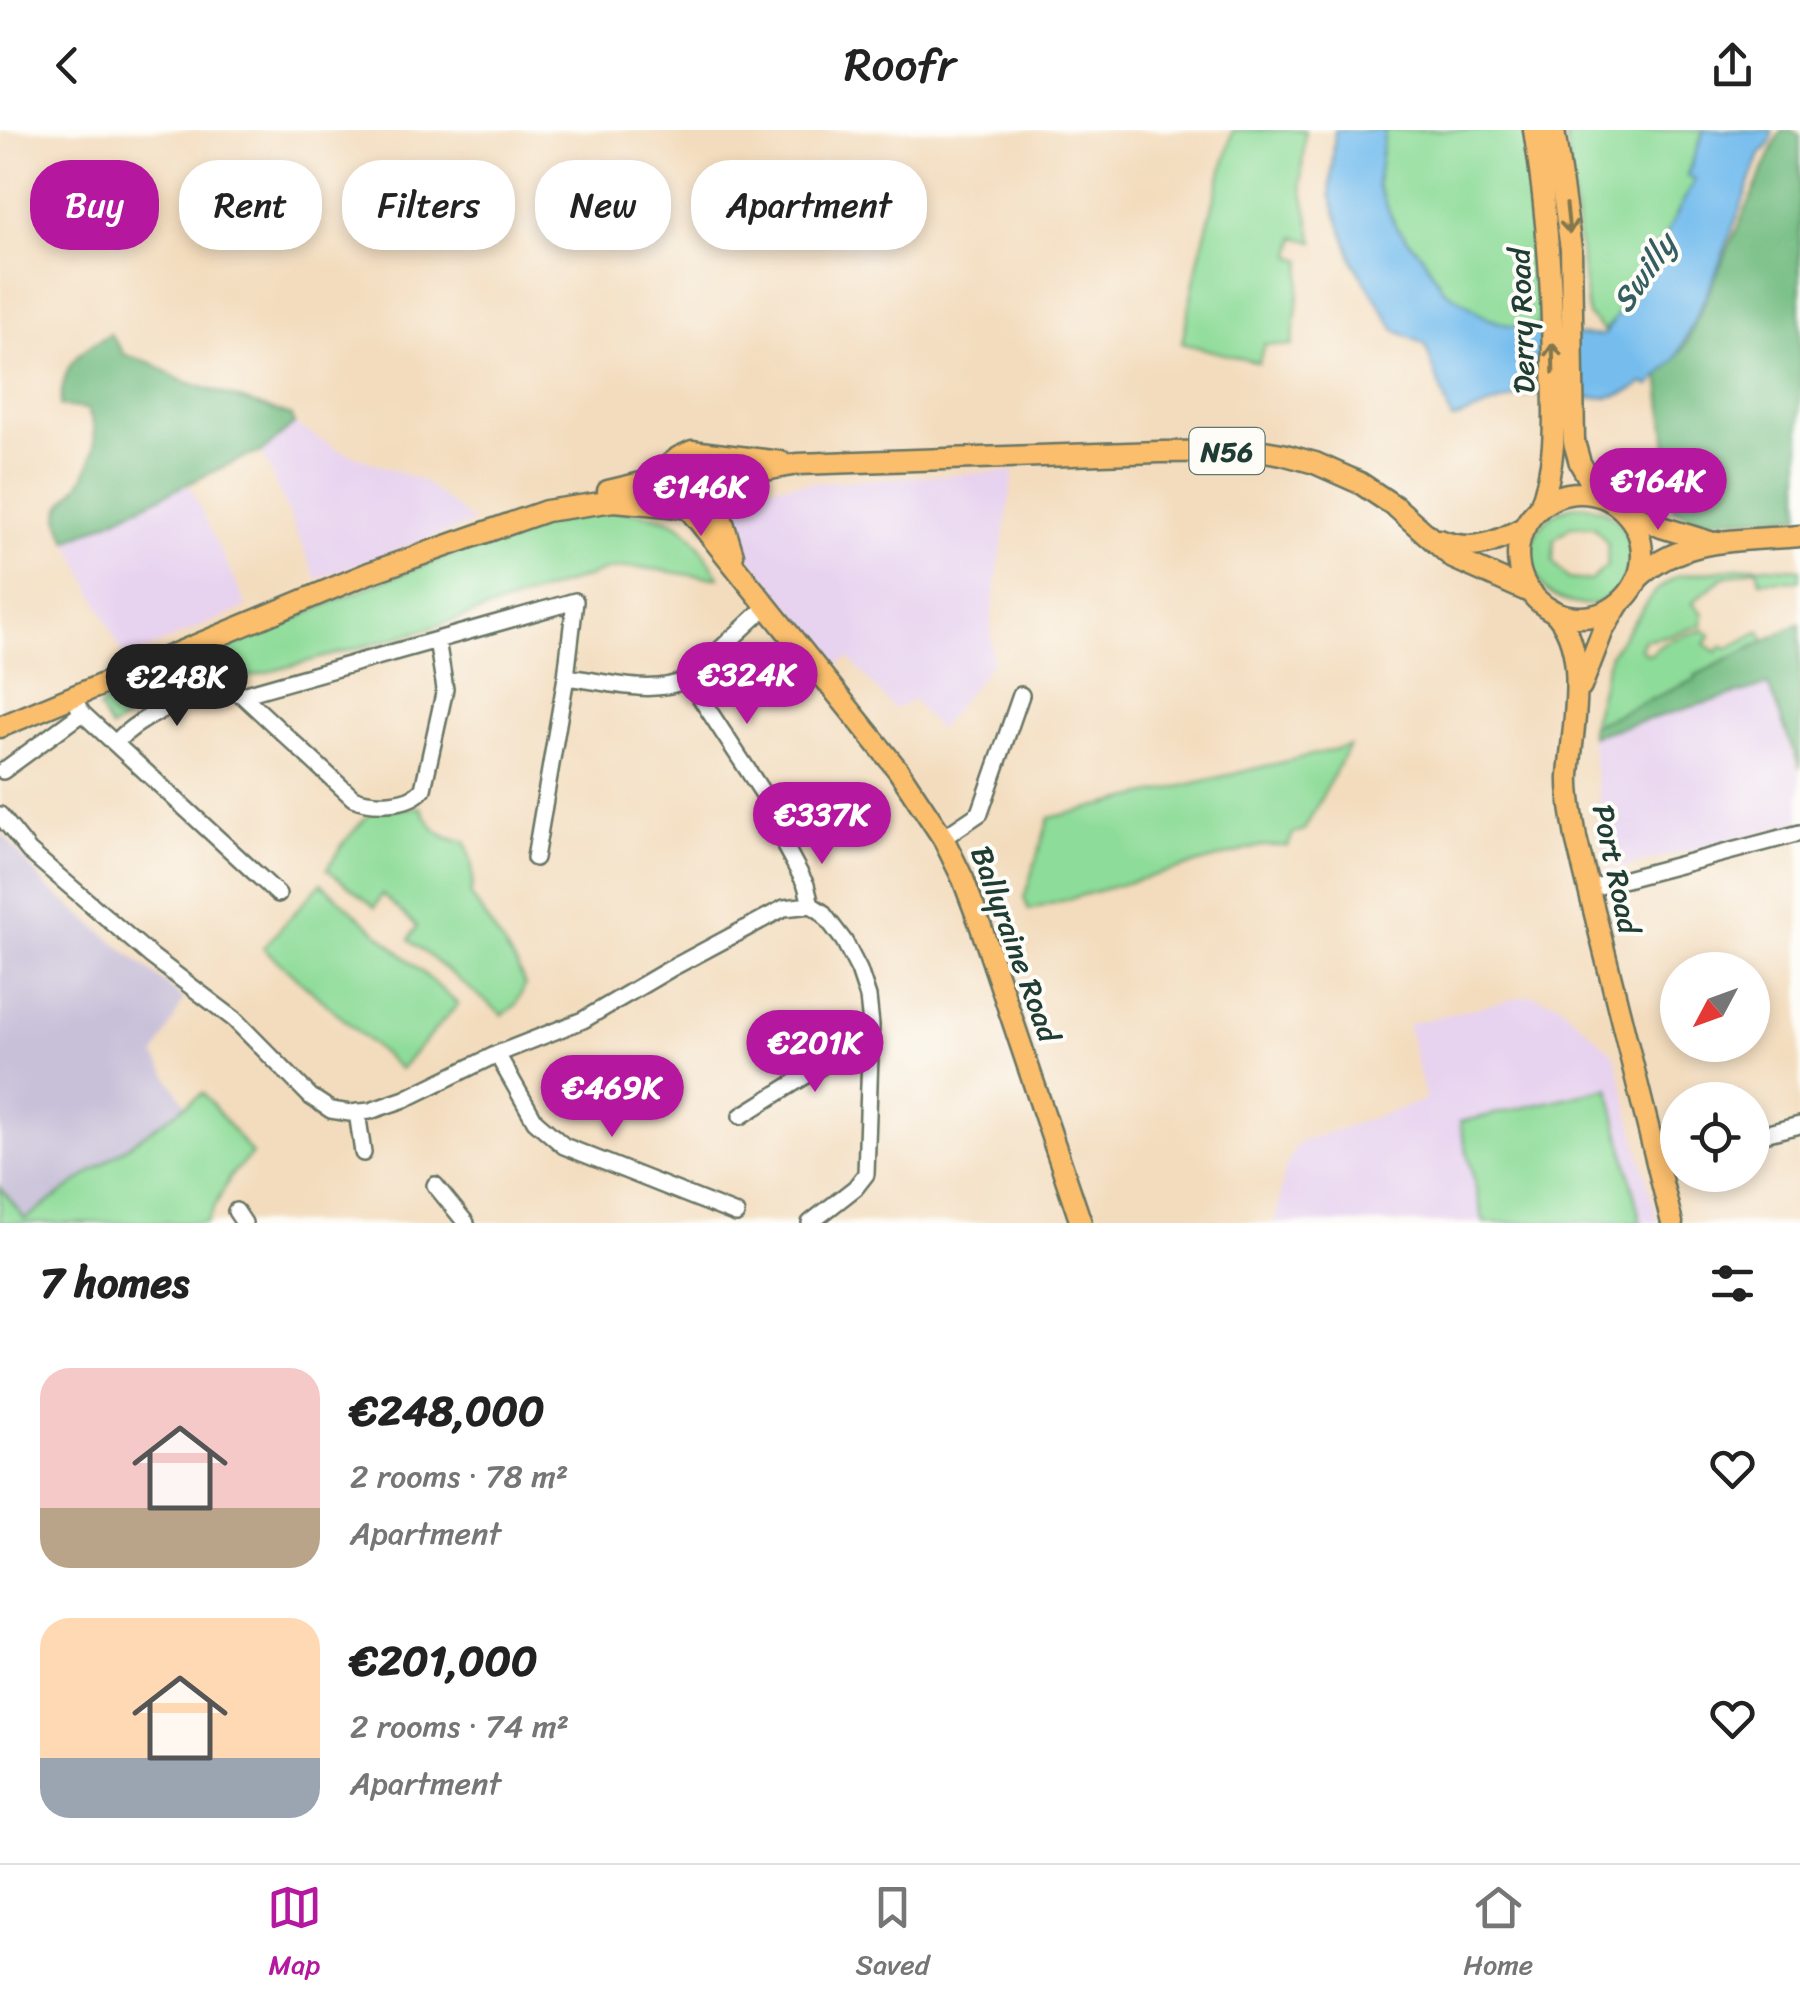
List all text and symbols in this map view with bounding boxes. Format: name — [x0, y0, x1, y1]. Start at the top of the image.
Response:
text: Roofr — [844, 25, 956, 105]
icon: back — [40, 38, 95, 93]
icon: share — [1705, 38, 1760, 93]
chip: Buy — [30, 160, 159, 250]
chip: Rent — [179, 160, 322, 250]
chip: Filters — [342, 160, 515, 250]
chip: New — [535, 160, 671, 250]
chip: Apartment — [691, 160, 927, 250]
one-way arrow — [1559, 202, 1578, 235]
water label: Swilly — [1596, 218, 1694, 325]
street label: Derry Road — [1492, 245, 1552, 395]
one-way arrow — [1544, 343, 1563, 375]
road number: N56 — [1190, 428, 1264, 474]
pin: €164K — [1588, 448, 1728, 533]
text: €164K — [1612, 452, 1704, 509]
pin: €146K — [631, 454, 771, 539]
text: €146K — [655, 458, 747, 515]
pin: €324K — [677, 642, 817, 727]
pin: €248K — [107, 644, 247, 729]
text: €324K — [699, 646, 795, 703]
text: €248K — [128, 648, 226, 705]
pin: €337K — [752, 782, 892, 867]
text: €337K — [775, 786, 869, 843]
street label: Port Road — [1576, 799, 1656, 941]
street label: Ballyraine Road — [954, 838, 1076, 1052]
north arrow — [1660, 952, 1770, 1062]
map controls — [1660, 952, 1770, 1192]
pin: €201K — [745, 1010, 885, 1095]
text: €201K — [768, 1014, 862, 1071]
pin: €469K — [542, 1055, 682, 1140]
text: €469K — [563, 1059, 661, 1116]
button: locate — [1660, 1082, 1770, 1192]
text: 7 homes — [40, 1246, 189, 1320]
icon: filters — [1705, 1256, 1760, 1311]
text: €248,000 — [350, 1374, 545, 1448]
icon: home — [120, 1408, 240, 1528]
icon: heart — [1705, 1441, 1760, 1496]
text: 2 rooms · 78 m² — [350, 1448, 568, 1505]
text: Apartment — [350, 1505, 501, 1562]
text: €201,000 — [350, 1624, 538, 1698]
icon: home — [120, 1658, 240, 1778]
icon: heart — [1705, 1691, 1760, 1746]
text: 2 rooms · 74 m² — [350, 1698, 569, 1755]
text: Apartment — [350, 1755, 501, 1812]
tab: Map — [267, 1880, 322, 1989]
tab: Saved — [856, 1880, 929, 1989]
tab: Home — [1463, 1880, 1533, 1989]

